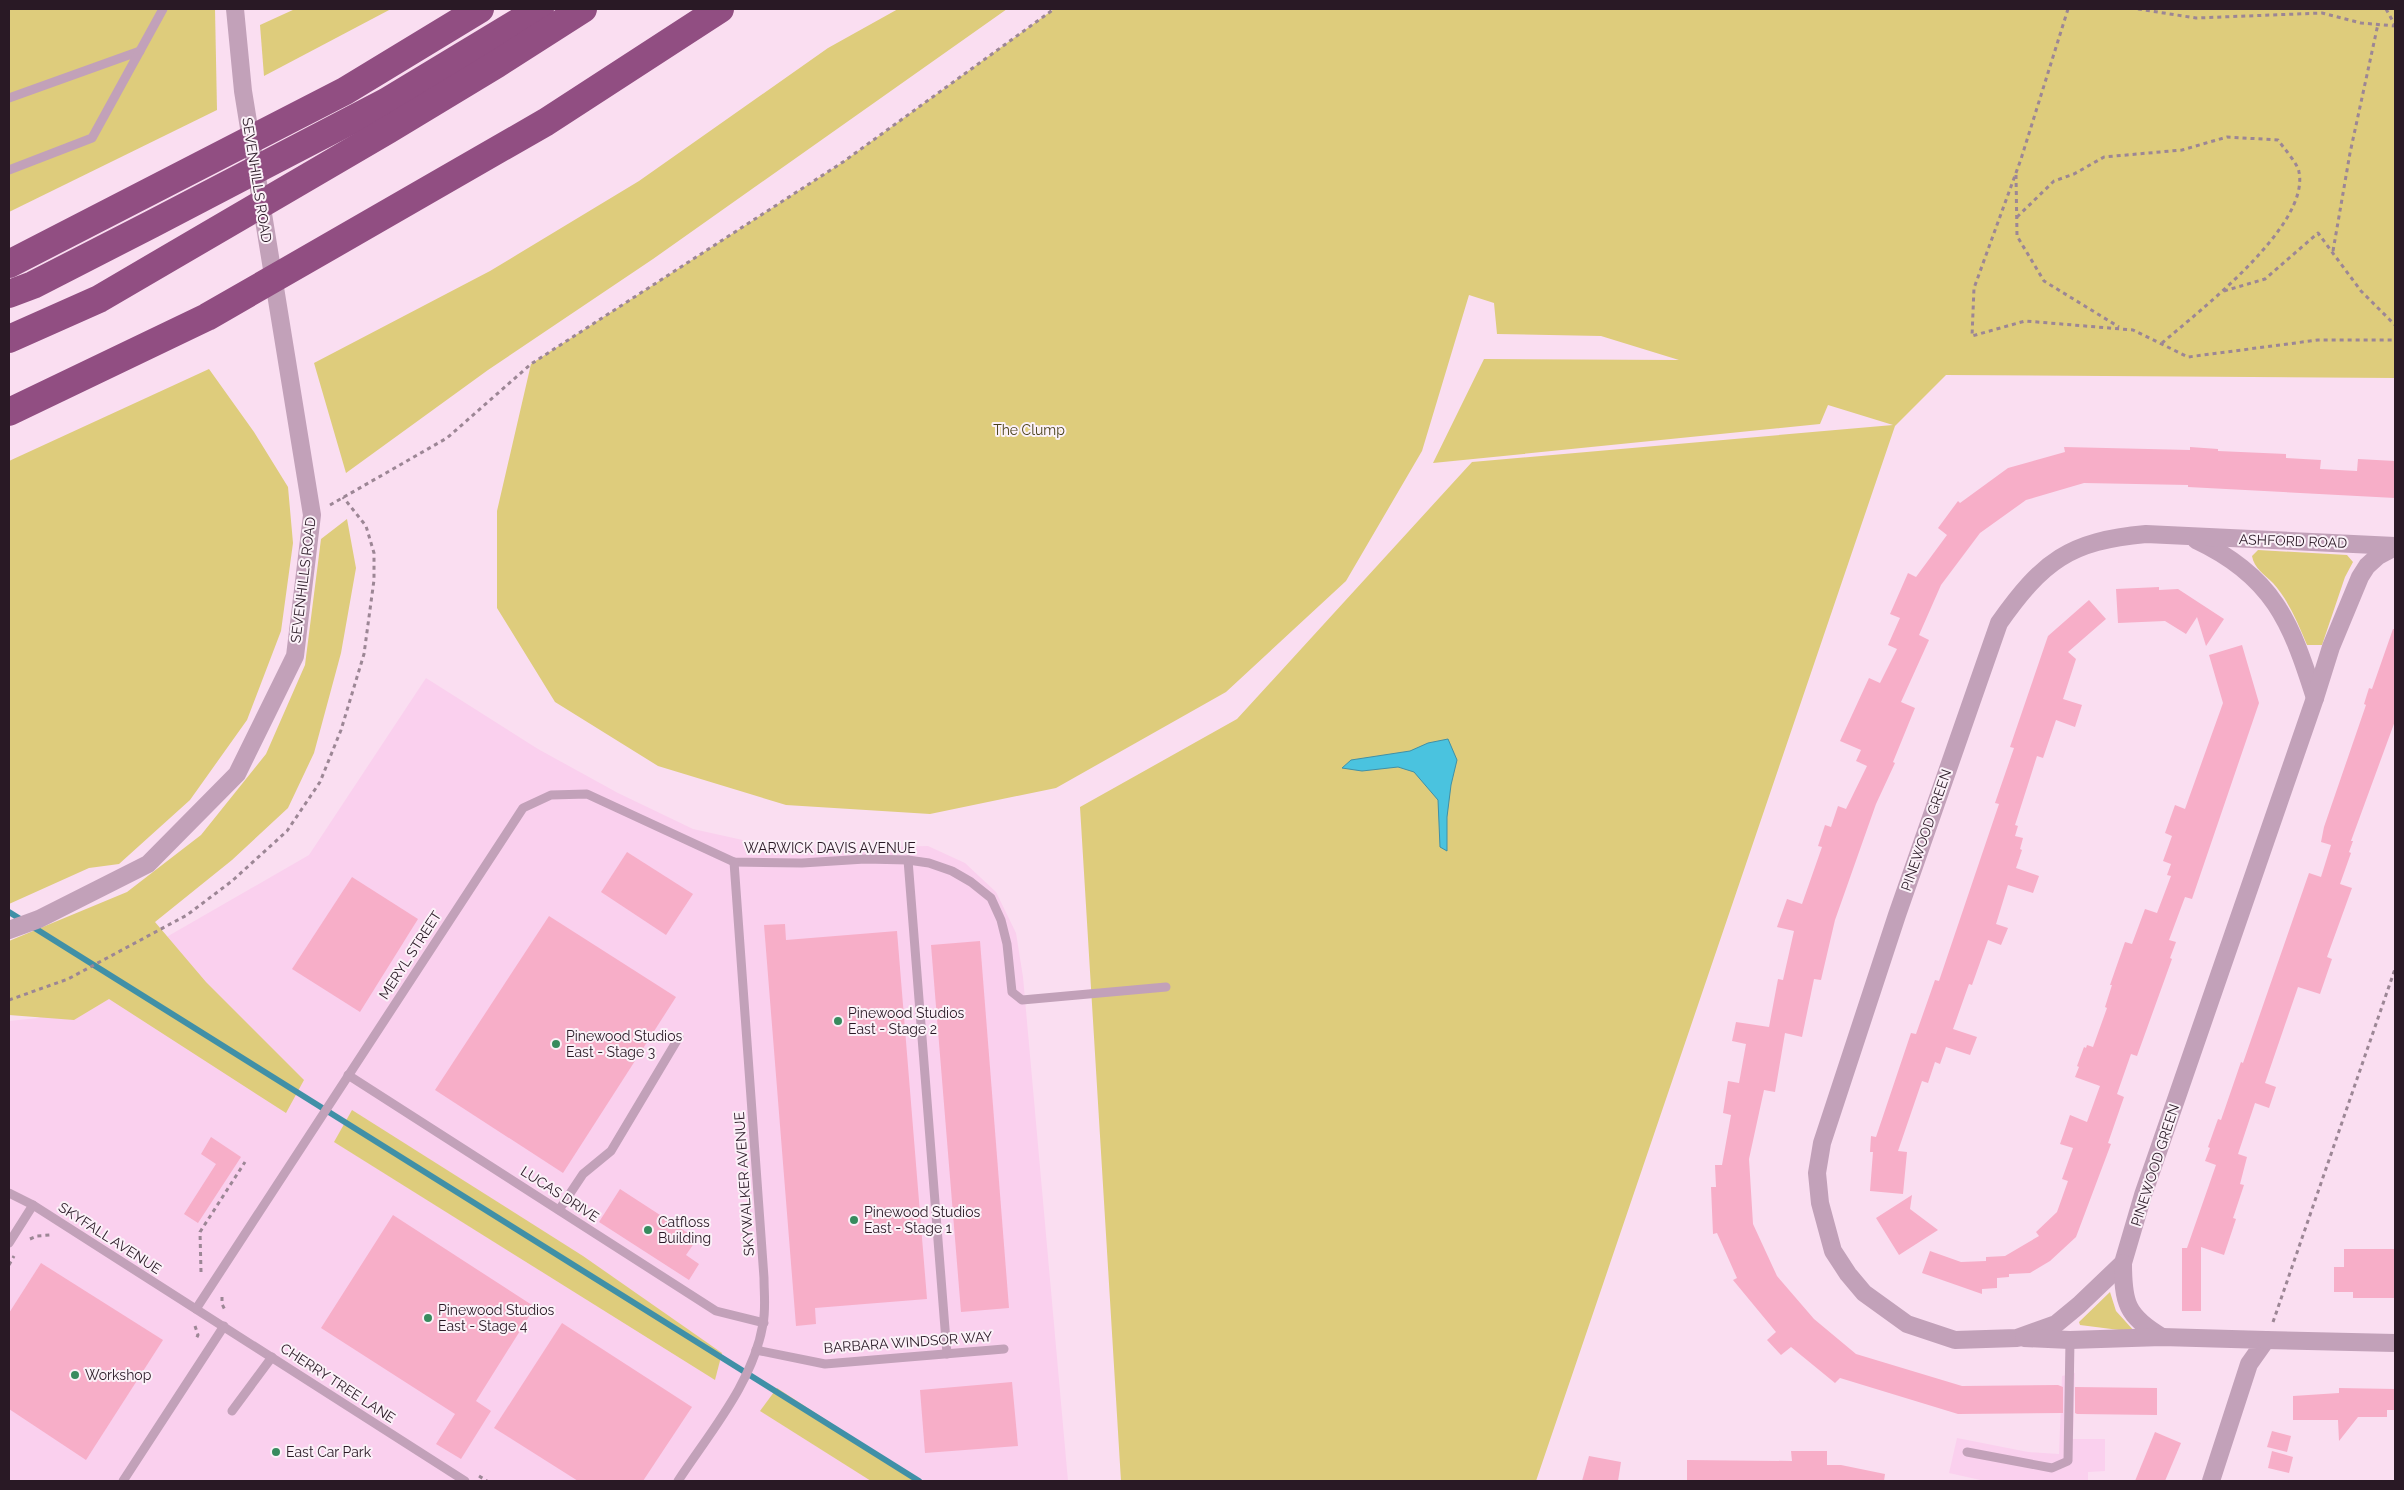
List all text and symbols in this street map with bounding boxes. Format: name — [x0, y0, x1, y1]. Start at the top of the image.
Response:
street label: SEVENHILLS ROAD — [239, 116, 275, 244]
park label: The Clump — [993, 422, 1065, 438]
street label: SEVENHILLS ROAD — [287, 516, 319, 644]
street label: ASHFORD ROAD — [2239, 531, 2347, 551]
street label: PINEWOOD GREEN — [1898, 767, 1954, 893]
street label: WARWICK DAVIS AVENUE — [744, 840, 916, 856]
street label: MERYL STREET — [376, 908, 445, 1002]
place label: Pinewood Studios East - Stage 2 — [848, 1005, 964, 1037]
marker: Pinewood Studios East - Stage 2 — [832, 1015, 844, 1027]
place label: Pinewood Studios East - Stage 3 — [566, 1028, 682, 1060]
marker: Pinewood Studios East - Stage 3 — [550, 1038, 562, 1050]
street label: PINEWOOD GREEN — [2128, 1102, 2182, 1228]
street label: SKYWALKER AVENUE — [731, 1111, 757, 1257]
street label: LUCAS DRIVE — [518, 1163, 602, 1225]
street label: SKYFALL AVENUE — [56, 1199, 164, 1277]
place label: Pinewood Studios East - Stage 1 — [864, 1204, 980, 1236]
place label: Catfloss Building — [658, 1214, 711, 1246]
marker: Pinewood Studios East - Stage 1 — [848, 1214, 860, 1226]
marker: Catfloss Building — [642, 1224, 654, 1236]
place label: Pinewood Studios East - Stage 4 — [438, 1302, 554, 1334]
marker: Pinewood Studios East - Stage 4 — [422, 1312, 434, 1324]
street label: BARBARA WINDSOR WAY — [823, 1328, 993, 1356]
street label: CHERRY TREE LANE — [278, 1340, 398, 1426]
place label: Workshop — [85, 1367, 152, 1383]
marker: Workshop — [69, 1369, 81, 1381]
place label: East Car Park — [286, 1444, 372, 1460]
marker: East Car Park — [270, 1446, 282, 1458]

